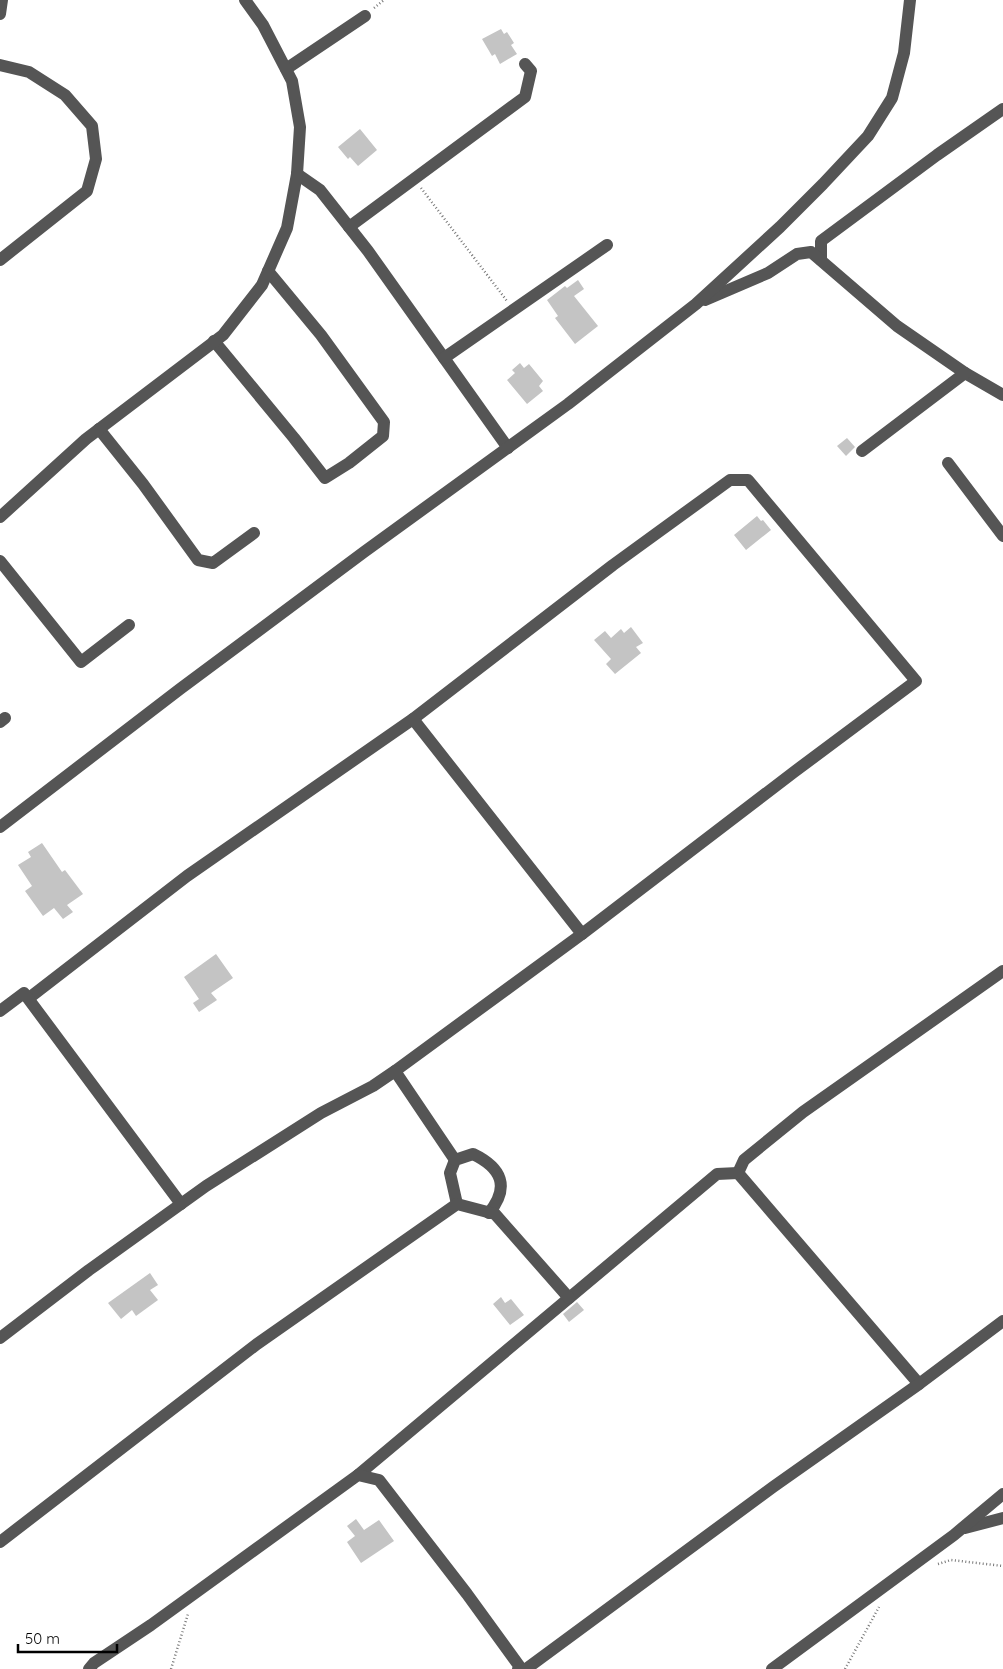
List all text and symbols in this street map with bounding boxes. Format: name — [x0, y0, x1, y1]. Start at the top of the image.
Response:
scale bar — [18, 1622, 116, 1654]
text: 50 m — [25, 1629, 60, 1648]

